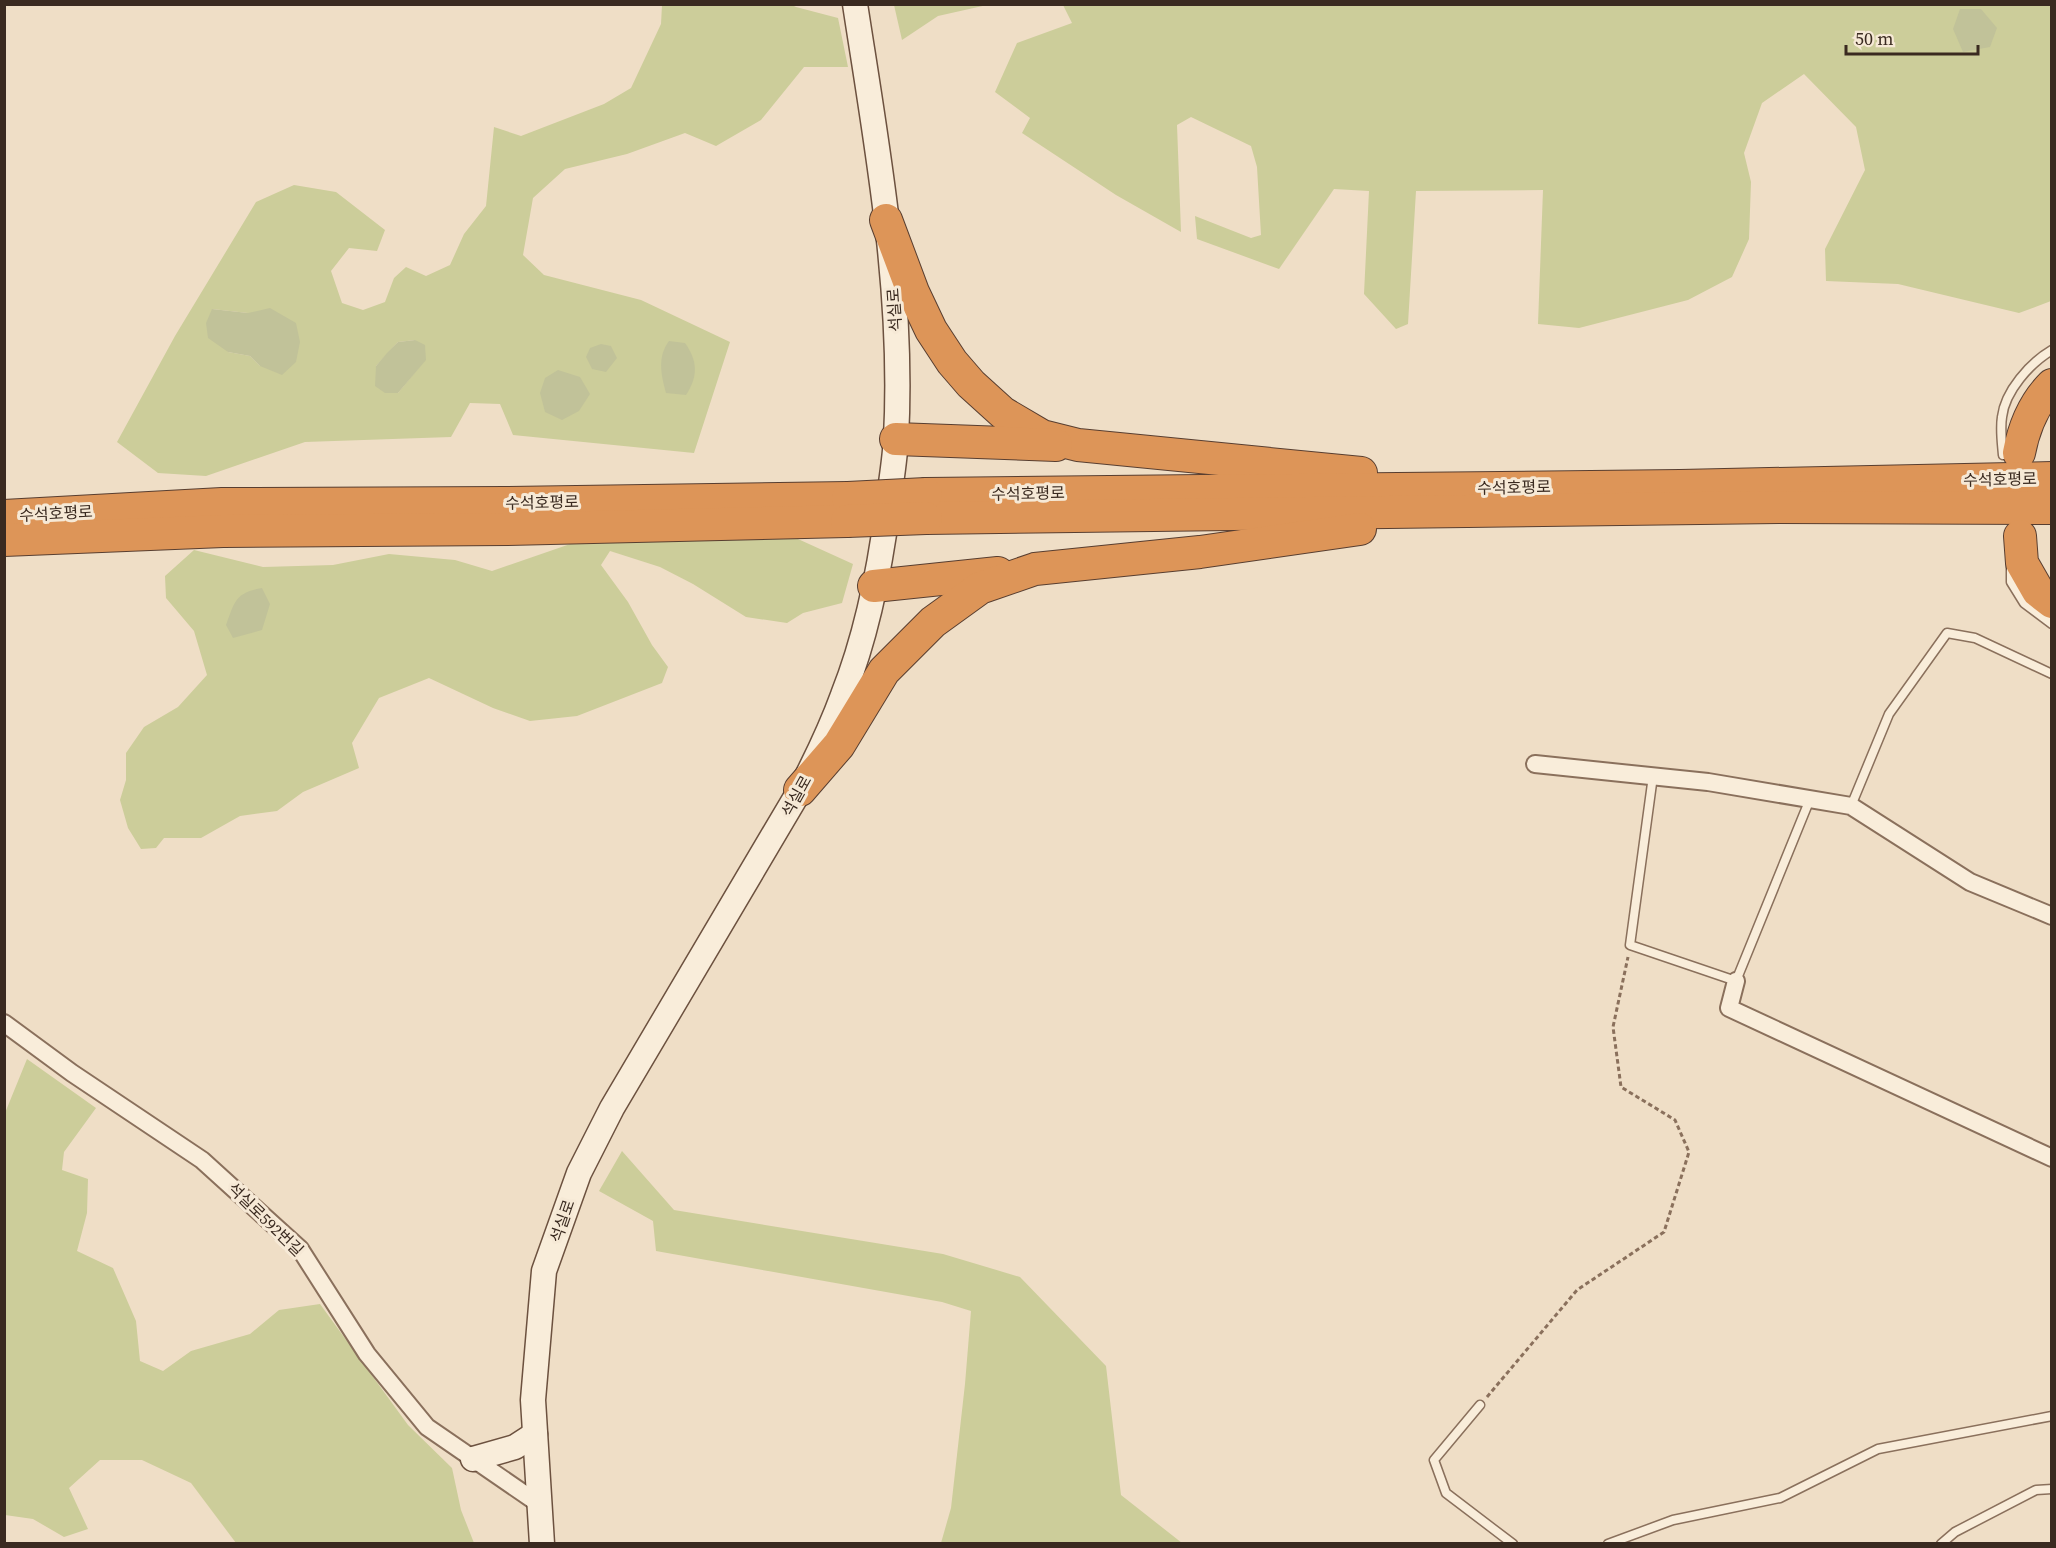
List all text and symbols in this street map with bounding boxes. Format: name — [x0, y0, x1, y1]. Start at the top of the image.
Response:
scale bar — [1846, 18, 1978, 56]
text: 50 m — [1855, 26, 1893, 51]
street label: 석실로 — [881, 287, 907, 333]
street label: 수석호평로 — [1963, 467, 2037, 491]
street label: 수석호평로 — [1477, 475, 1551, 499]
street label: 수석호평로 — [991, 481, 1065, 505]
street label: 수석호평로 — [505, 490, 579, 514]
street label: 수석호평로 — [19, 500, 94, 526]
street label: 석실로 — [776, 771, 816, 821]
street label: 석실로592번길 — [223, 1177, 309, 1261]
street label: 석실로 — [544, 1196, 580, 1245]

